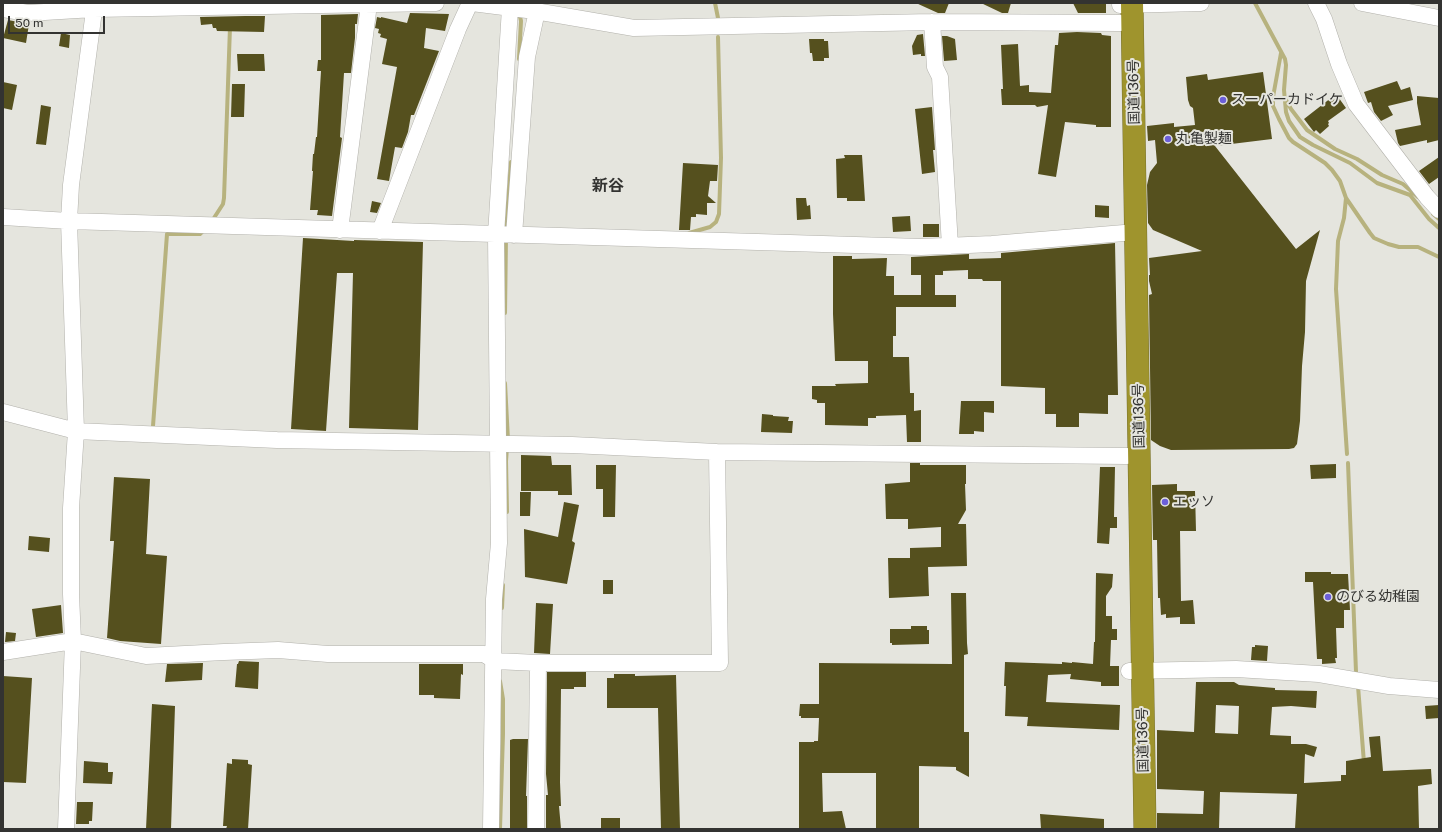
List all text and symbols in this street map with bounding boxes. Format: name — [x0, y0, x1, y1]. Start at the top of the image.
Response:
scale bar — [10, 8, 107, 34]
text: 50 m — [15, 16, 43, 30]
street label: 国道136号 — [1125, 59, 1143, 125]
place label: スーパーカドイケ — [1231, 92, 1343, 108]
marker: スーパーカドイケ — [1218, 95, 1228, 105]
place label: 丸亀製麺 — [1176, 131, 1232, 147]
marker: 丸亀製麺 — [1163, 134, 1173, 144]
district label: 新谷 — [592, 176, 624, 196]
street label: 国道136号 — [1130, 383, 1148, 449]
place label: エッソ — [1173, 494, 1215, 510]
marker: エッソ — [1160, 497, 1170, 507]
place label: のびる幼稚園 — [1336, 589, 1420, 605]
marker: のびる幼稚園 — [1323, 592, 1333, 602]
street label: 国道136号 — [1134, 707, 1152, 773]

